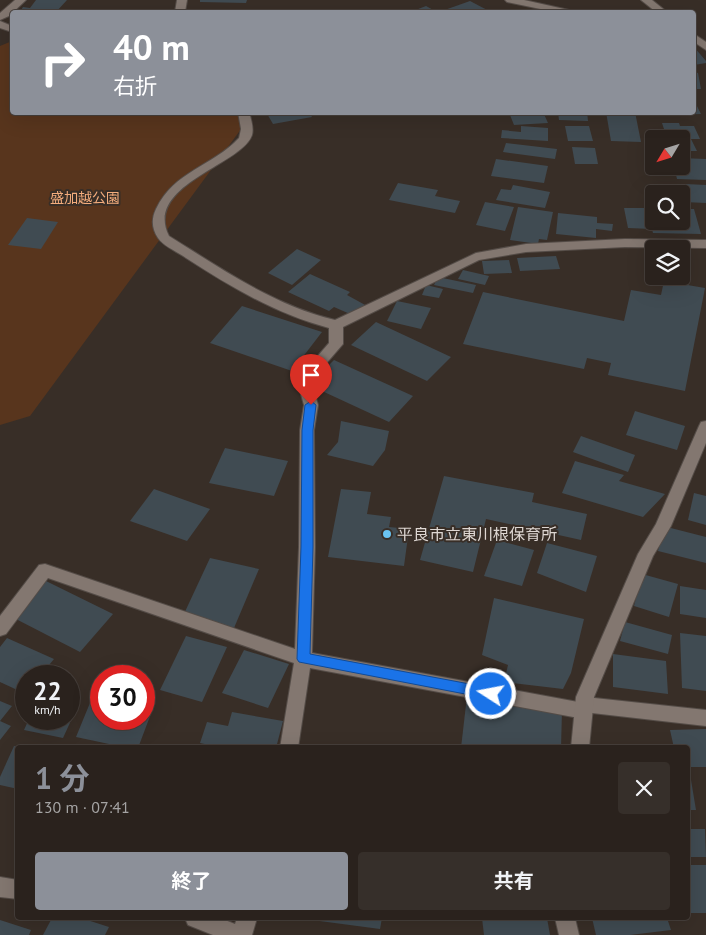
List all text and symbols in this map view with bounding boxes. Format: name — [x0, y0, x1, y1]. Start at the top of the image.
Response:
text: 40 m — [113, 24, 190, 70]
icon: right — [30, 30, 95, 95]
text: 右折 — [113, 72, 157, 100]
north arrow — [645, 130, 690, 175]
map controls — [645, 130, 690, 285]
button: search — [645, 185, 690, 230]
park label: 盛加越公園 — [50, 189, 120, 207]
button: layers — [645, 240, 690, 285]
pin — [290, 354, 332, 405]
icon: arrive — [297, 361, 325, 389]
place label: 平良市立東川根保育所 — [397, 524, 557, 544]
marker: 平良市立東川根保育所 — [381, 528, 393, 540]
speed limit sign: 30 — [90, 665, 155, 730]
position arrow — [464, 667, 516, 719]
text: 22 — [33, 675, 62, 707]
text: km/h — [34, 702, 61, 717]
text: 1 分 — [35, 758, 90, 797]
button: close — [618, 762, 670, 814]
text: 130 m · 07:41 — [35, 797, 130, 817]
button: 終了 — [35, 852, 348, 910]
button: 共有 — [358, 852, 670, 910]

